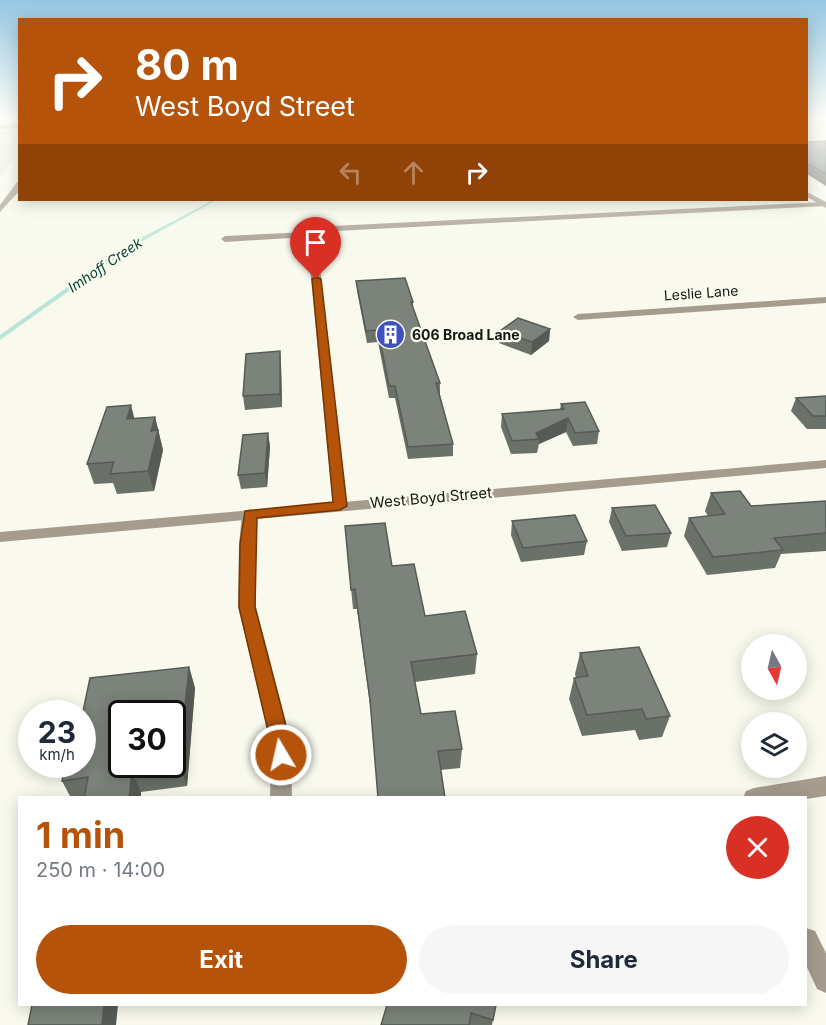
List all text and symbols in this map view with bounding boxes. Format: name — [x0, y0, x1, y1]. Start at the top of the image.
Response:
text: 80 m — [135, 39, 239, 90]
icon: right — [36, 42, 114, 120]
text: West Boyd Street — [135, 90, 355, 123]
icon: left — [334, 156, 367, 189]
icon: ahead — [397, 156, 430, 189]
icon: right — [460, 156, 493, 189]
pin — [290, 217, 341, 279]
icon: arrive — [299, 226, 332, 259]
water label: Imhoff Creek — [64, 233, 145, 296]
street label: Leslie Lane — [663, 281, 739, 304]
building icon: 606 Broad Lane — [375, 319, 407, 351]
place label: 606 Broad Lane — [412, 326, 520, 343]
street label: West Boyd Street — [369, 483, 493, 512]
north arrow — [741, 634, 807, 700]
map controls — [741, 634, 807, 778]
speed limit sign: 30 — [108, 700, 186, 778]
button: layers — [741, 712, 807, 778]
text: 23 — [38, 714, 76, 750]
position arrow — [249, 723, 313, 787]
text: km/h — [39, 745, 75, 764]
text: 1 min — [36, 813, 125, 857]
button: close — [726, 816, 789, 879]
text: 250 m · 14:00 — [36, 858, 165, 882]
button: Exit — [36, 925, 407, 994]
button: Share — [419, 925, 789, 994]

